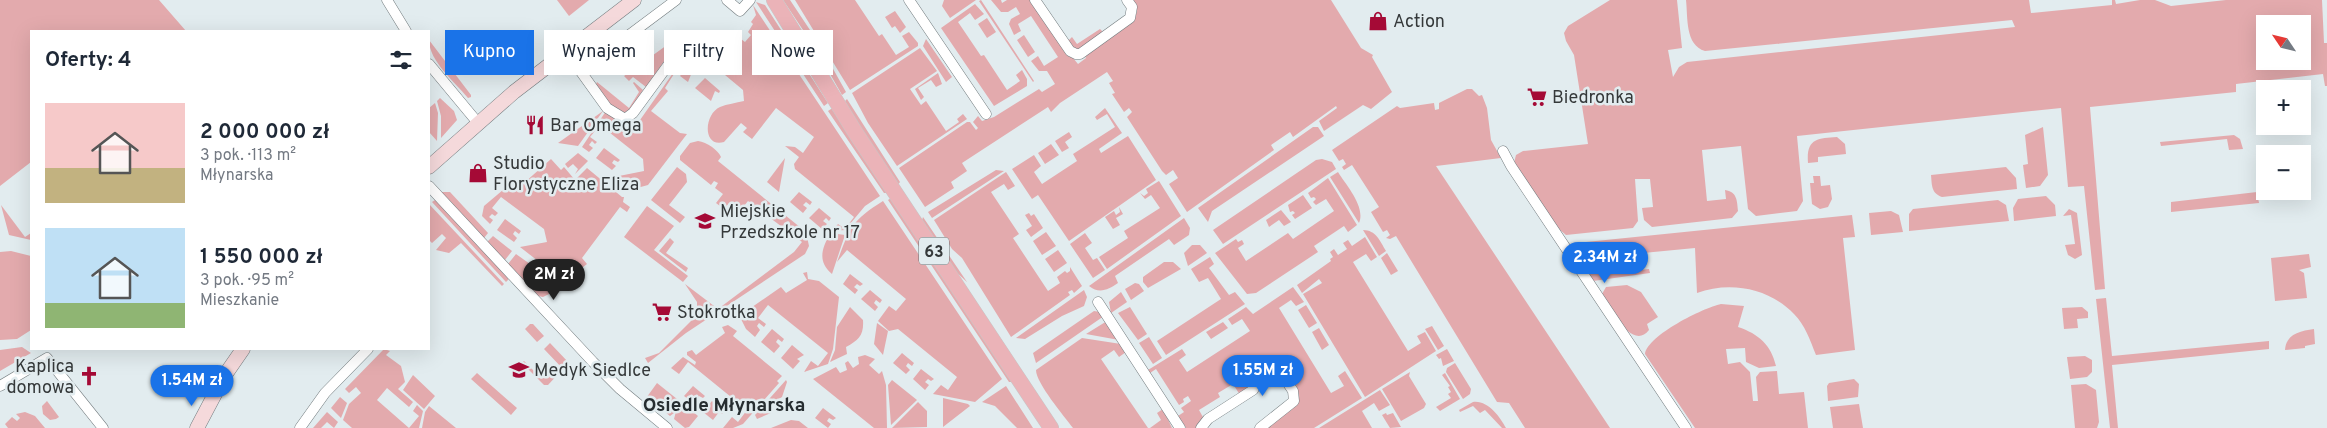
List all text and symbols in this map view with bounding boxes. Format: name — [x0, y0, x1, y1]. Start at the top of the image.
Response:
shop icon: Action — [1367, 10, 1389, 32]
place label: Action — [1393, 11, 1445, 34]
north arrow — [2256, 15, 2311, 70]
map controls — [2256, 15, 2311, 200]
chip: Kupno — [445, 30, 534, 75]
chip: Wynajem — [544, 30, 654, 75]
chip: Filtry — [664, 30, 742, 75]
chip: Nowe — [752, 30, 833, 75]
icon: filters — [387, 46, 415, 74]
text: Oferty: 4 — [45, 47, 132, 74]
button: + — [2256, 80, 2311, 135]
supermarket icon: Biedronka — [1526, 86, 1548, 108]
place label: Biedronka — [1552, 87, 1634, 110]
restaurant icon: Bar Omega — [524, 114, 546, 136]
place label: Bar Omega — [550, 115, 641, 138]
text: 2 000 000 zł — [200, 119, 329, 146]
icon: home — [85, 123, 145, 183]
button: − — [2256, 145, 2311, 200]
text: 3 pok. · 113 m² — [200, 146, 296, 166]
place label: Studio Florystyczne Eliza — [493, 153, 639, 197]
shop icon: Studio Florystyczne Eliza — [467, 162, 489, 184]
text: Młynarska — [200, 166, 274, 186]
place label: Miejskie Przedszkole nr 17 — [720, 201, 860, 245]
school or university icon: Miejskie Przedszkole nr 17 — [694, 210, 716, 232]
road number: 63 — [919, 238, 949, 264]
pin: 2.34M zł — [1553, 242, 1657, 284]
text: 1 550 000 zł — [200, 244, 323, 271]
icon: home — [85, 248, 145, 308]
text: 2.34M zł — [1573, 248, 1637, 268]
pin: 2M zł — [519, 258, 589, 301]
text: 2M zł — [534, 265, 574, 285]
text: 3 pok. · 95 m² — [200, 271, 294, 291]
text: Mieszkanie — [200, 291, 279, 311]
supermarket icon: Stokrotka — [651, 301, 673, 323]
place label: Stokrotka — [677, 302, 755, 325]
pin: 1.55M zł — [1211, 354, 1315, 397]
place label: Kaplica domowa — [6, 356, 74, 400]
school or university icon: Medyk Siedlce — [508, 359, 530, 381]
place label: Medyk Siedlce — [534, 360, 651, 383]
text: 1.55M zł — [1233, 361, 1293, 381]
pin: 1.54M zł — [140, 364, 244, 407]
church icon: Kaplica domowa — [78, 365, 100, 387]
text: 1.54M zł — [161, 371, 223, 391]
district label: Osiedle Młynarska — [643, 394, 805, 418]

